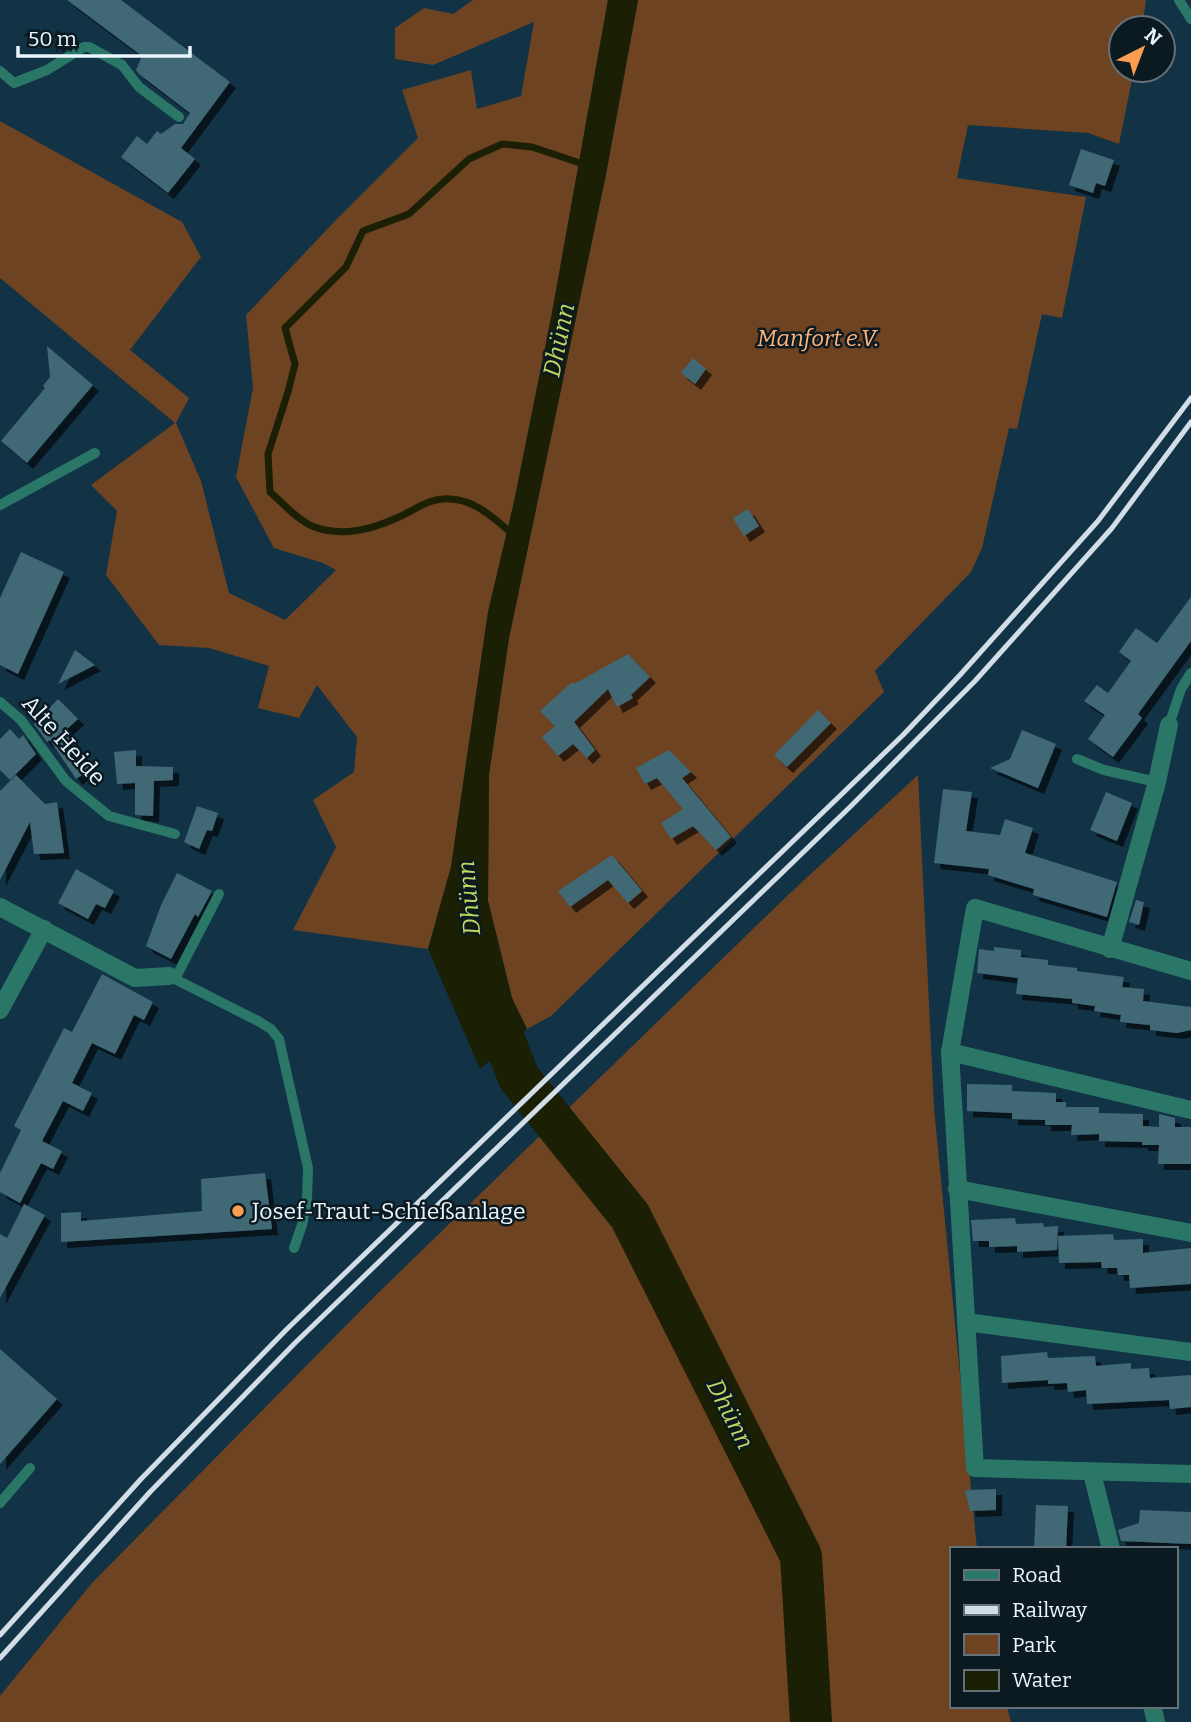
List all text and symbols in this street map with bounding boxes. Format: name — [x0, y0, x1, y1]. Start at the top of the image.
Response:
scale bar — [18, 14, 189, 58]
north arrow — [1107, 14, 1177, 84]
text: N — [1140, 23, 1166, 50]
text: 50 m — [28, 26, 77, 52]
water label: Dhünn — [538, 301, 580, 379]
park label: Manfort e.V. — [757, 324, 879, 352]
street label: Alte Heide — [16, 689, 112, 791]
water label: Dhünn — [452, 860, 486, 936]
place label: Josef-Traut-Schießanlage — [251, 1197, 526, 1225]
marker: Josef-Traut-Schießanlage — [230, 1203, 246, 1219]
water label: Dhünn — [701, 1374, 759, 1454]
legend — [950, 1547, 1177, 1708]
text: Road — [1012, 1562, 1061, 1588]
text: Railway — [1012, 1597, 1088, 1623]
text: Park — [1012, 1632, 1056, 1658]
text: Water — [1012, 1667, 1071, 1693]

